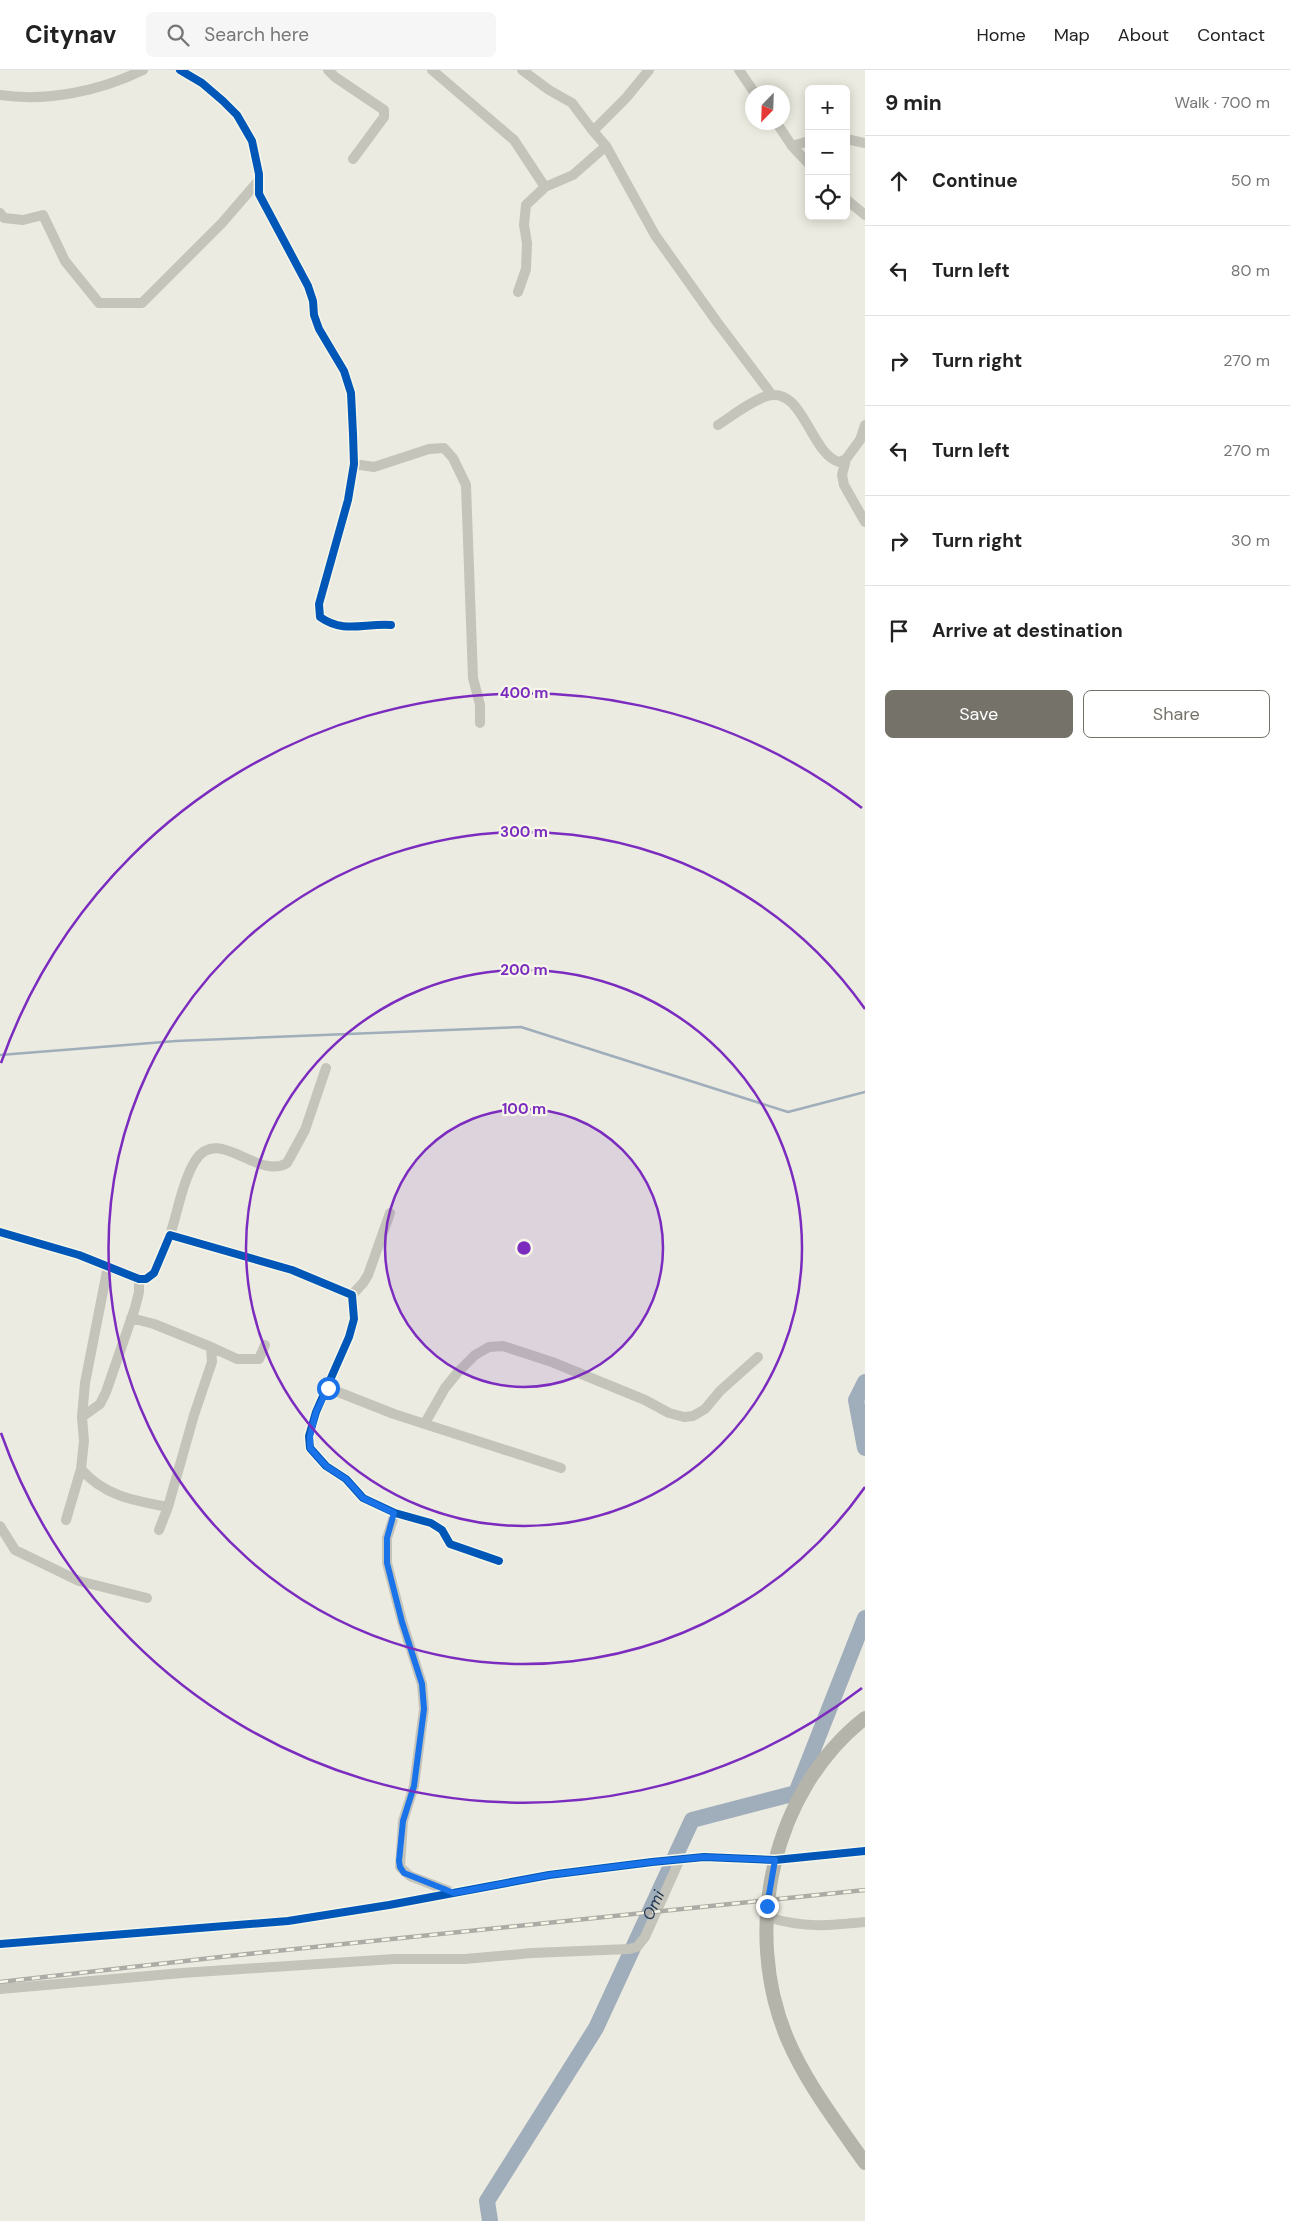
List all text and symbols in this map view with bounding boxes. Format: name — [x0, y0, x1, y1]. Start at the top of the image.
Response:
search box — [146, 12, 496, 57]
text: Citynav — [25, 19, 116, 50]
icon: search — [164, 21, 192, 49]
text: Search here — [204, 22, 309, 47]
text: Home — [976, 23, 1026, 47]
text: Map — [1054, 23, 1090, 47]
text: About — [1118, 23, 1169, 47]
text: Contact — [1197, 23, 1265, 47]
north arrow — [745, 85, 790, 130]
map controls — [805, 85, 850, 220]
button: + — [805, 85, 850, 130]
text: 9 min — [885, 89, 942, 117]
text: Walk · 700 m — [1175, 92, 1270, 113]
button: − — [805, 130, 850, 175]
icon: ahead — [885, 167, 913, 195]
text: Continue — [932, 168, 1018, 193]
text: 50 m — [1231, 170, 1270, 191]
button: locate — [805, 175, 850, 220]
icon: left — [885, 257, 913, 285]
text: Turn left — [932, 258, 1010, 283]
text: 80 m — [1231, 260, 1270, 281]
icon: right — [885, 347, 913, 375]
text: Turn right — [932, 348, 1022, 373]
text: 270 m — [1223, 350, 1270, 371]
icon: left — [885, 437, 913, 465]
text: Turn left — [932, 438, 1010, 463]
text: 270 m — [1223, 440, 1270, 461]
icon: right — [885, 527, 913, 555]
text: Turn right — [932, 528, 1022, 553]
text: 30 m — [1231, 530, 1270, 551]
icon: arrive — [885, 617, 913, 645]
text: Arrive at destination — [932, 618, 1123, 643]
text: 400 m — [500, 683, 548, 703]
button: Save — [885, 690, 1073, 738]
button: Share — [1083, 690, 1270, 738]
text: 300 m — [500, 822, 548, 842]
text: 200 m — [500, 960, 548, 980]
text: 100 m — [502, 1099, 546, 1119]
centre of rings — [515, 1239, 533, 1257]
route start — [317, 1377, 340, 1400]
water label: Omi — [637, 1886, 669, 1923]
route end — [756, 1895, 779, 1918]

